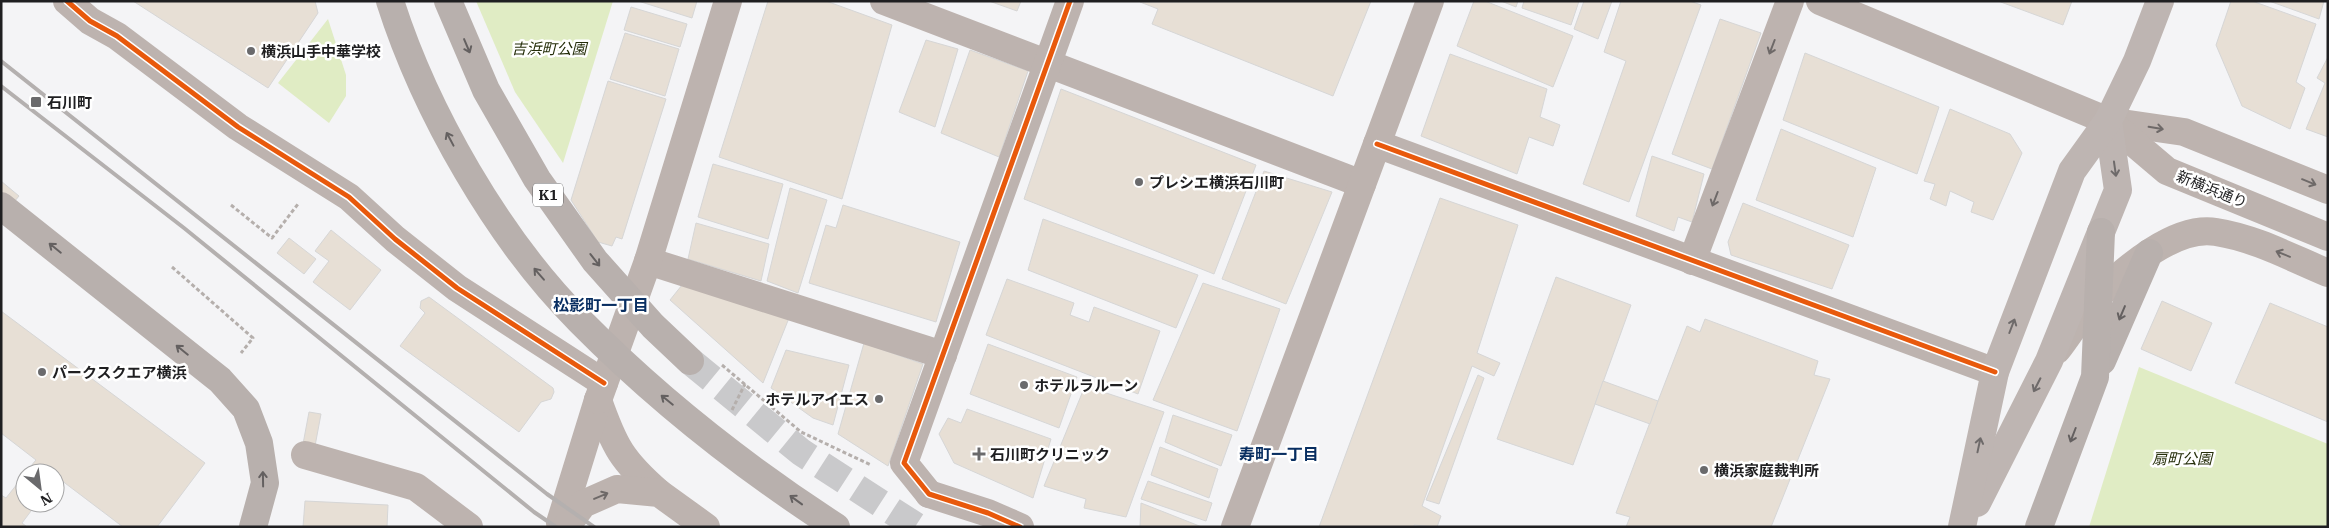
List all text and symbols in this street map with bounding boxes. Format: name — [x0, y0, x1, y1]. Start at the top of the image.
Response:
one-way arrow — [463, 38, 472, 53]
park label: 吉浜町公園 — [511, 39, 588, 58]
one-way arrow — [1767, 39, 1777, 54]
place label: 横浜山手中華学校 — [261, 42, 381, 61]
marker: 横浜山手中華学校 — [245, 45, 257, 57]
place label: 石川町 — [47, 93, 92, 112]
marker: 石川町 — [29, 95, 43, 109]
one-way arrow — [2148, 123, 2164, 133]
one-way arrow — [445, 132, 454, 147]
one-way arrow — [2110, 161, 2120, 177]
street label: 新横浜通り — [2174, 166, 2250, 212]
place label: プレシエ横浜石川町 — [1149, 173, 1284, 192]
marker: プレシエ横浜石川町 — [1133, 176, 1145, 188]
one-way arrow — [2301, 178, 2316, 187]
road number: K1 — [533, 184, 563, 206]
one-way arrow — [1710, 191, 1719, 206]
one-way arrow — [48, 243, 61, 254]
one-way arrow — [2276, 249, 2291, 259]
one-way arrow — [590, 253, 600, 267]
one-way arrow — [534, 268, 545, 281]
district label: 松影町一丁目 — [553, 295, 649, 315]
one-way arrow — [2117, 305, 2126, 320]
one-way arrow — [2008, 319, 2017, 335]
one-way arrow — [175, 344, 188, 355]
place label: パークスクエア横浜 — [52, 363, 188, 382]
marker: パークスクエア横浜 — [36, 366, 48, 378]
place label: ホテルラルーン — [1034, 376, 1138, 395]
one-way arrow — [2032, 377, 2041, 392]
marker: ホテルラルーン — [1018, 379, 1030, 391]
place label: ホテルアイエス — [765, 390, 869, 409]
marker: ホテルアイエス — [873, 393, 885, 405]
one-way arrow — [661, 395, 674, 406]
one-way arrow — [2068, 426, 2077, 442]
one-way arrow — [1975, 437, 1984, 453]
district label: 寿町一丁目 — [1239, 444, 1319, 464]
place label: 石川町クリニック — [990, 445, 1110, 464]
marker: 石川町クリニック — [972, 447, 986, 461]
park label: 扇町公園 — [2152, 449, 2214, 468]
place label: 横浜家庭裁判所 — [1714, 461, 1819, 480]
north arrow — [15, 463, 65, 513]
marker: 横浜家庭裁判所 — [1698, 464, 1710, 476]
one-way arrow — [258, 472, 268, 488]
text: N — [37, 489, 56, 510]
one-way arrow — [593, 490, 608, 500]
one-way arrow — [789, 495, 803, 505]

